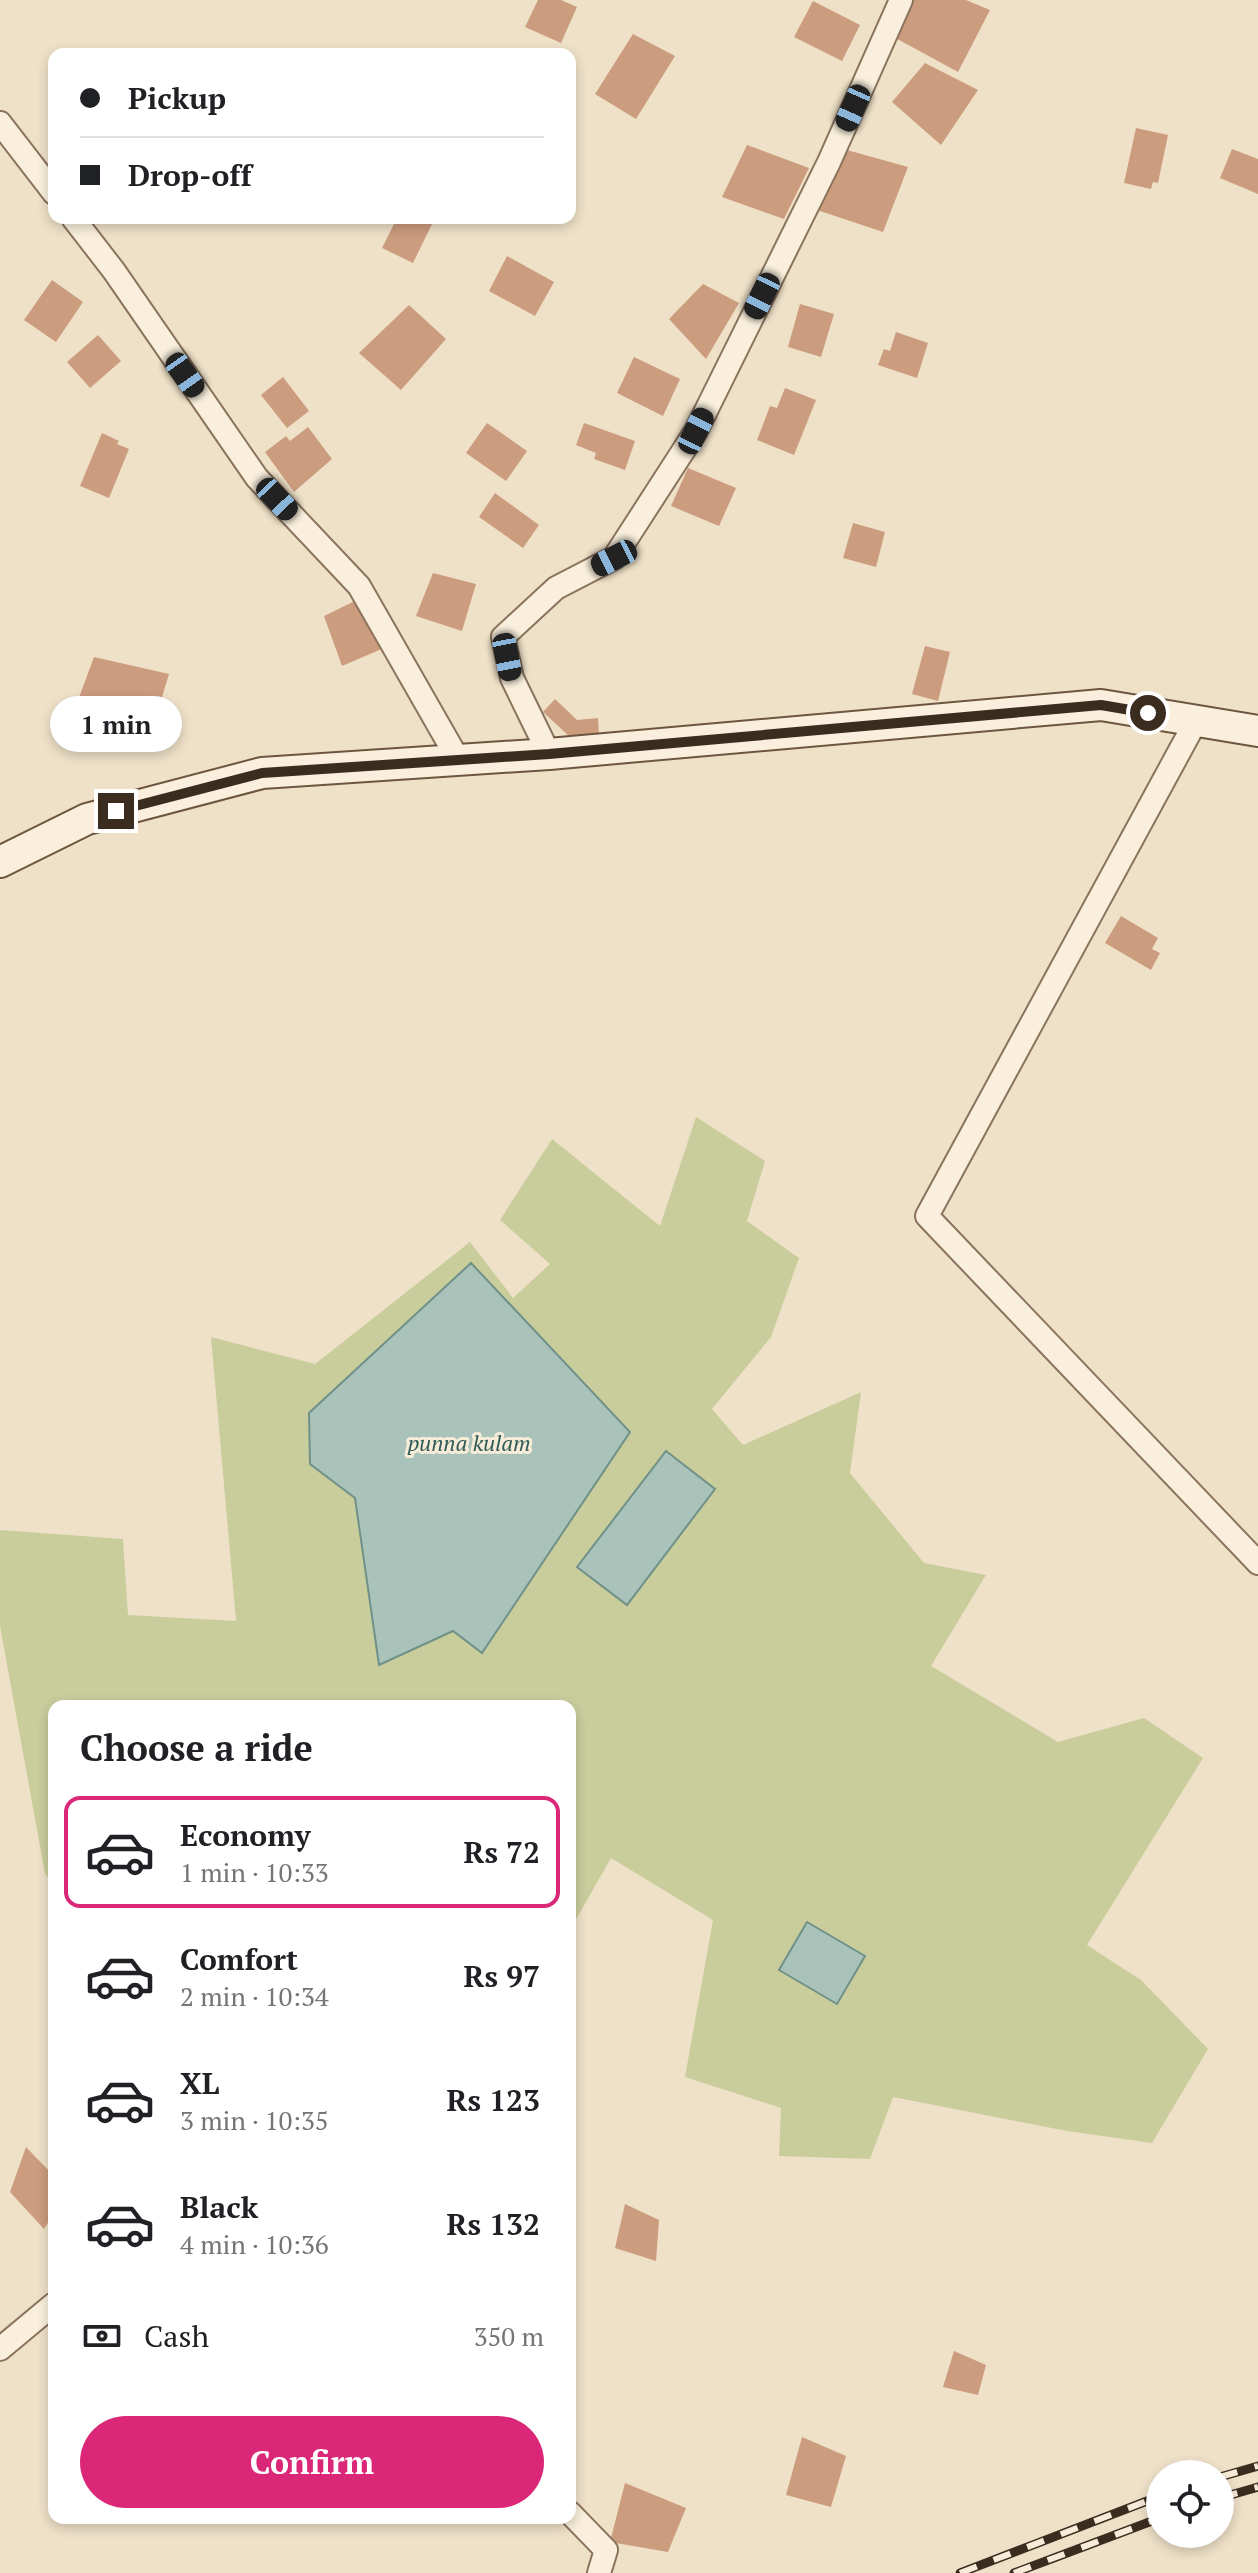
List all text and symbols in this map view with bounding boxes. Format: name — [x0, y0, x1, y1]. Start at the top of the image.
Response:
text: Pickup — [128, 78, 226, 118]
car — [832, 81, 874, 135]
text: Drop-off — [128, 155, 252, 195]
car — [741, 269, 783, 323]
car — [161, 348, 209, 402]
car — [675, 404, 717, 458]
car — [252, 473, 302, 525]
car — [587, 536, 641, 580]
car — [491, 631, 523, 683]
callout: 1 min — [50, 695, 182, 751]
route start — [1130, 695, 1166, 731]
text: 1 min — [80, 707, 152, 741]
route end — [98, 793, 134, 829]
water label: punna kulam — [407, 1428, 531, 1457]
text: Choose a ride — [80, 1724, 313, 1771]
text: Economy — [180, 1815, 311, 1855]
icon: car — [84, 1816, 156, 1888]
text: Rs 72 — [464, 1832, 540, 1872]
text: 1 min · 10:33 — [180, 1855, 329, 1889]
text: Comfort — [180, 1939, 298, 1979]
icon: car — [84, 1940, 156, 2012]
text: Rs 97 — [464, 1956, 540, 1996]
text: 2 min · 10:34 — [180, 1979, 329, 2013]
text: XL — [180, 2063, 219, 2103]
icon: car — [84, 2064, 156, 2136]
text: Rs 123 — [447, 2080, 540, 2120]
text: 3 min · 10:35 — [180, 2103, 329, 2137]
text: Black — [180, 2187, 258, 2227]
icon: car — [84, 2188, 156, 2260]
text: Rs 132 — [447, 2204, 540, 2244]
text: 4 min · 10:36 — [180, 2227, 329, 2261]
icon: cash — [80, 2314, 124, 2358]
text: Cash — [144, 2316, 209, 2356]
text: 350 m — [474, 2319, 544, 2353]
button: Confirm — [80, 2416, 544, 2508]
map controls — [1146, 2460, 1234, 2548]
button: locate — [1146, 2460, 1234, 2548]

